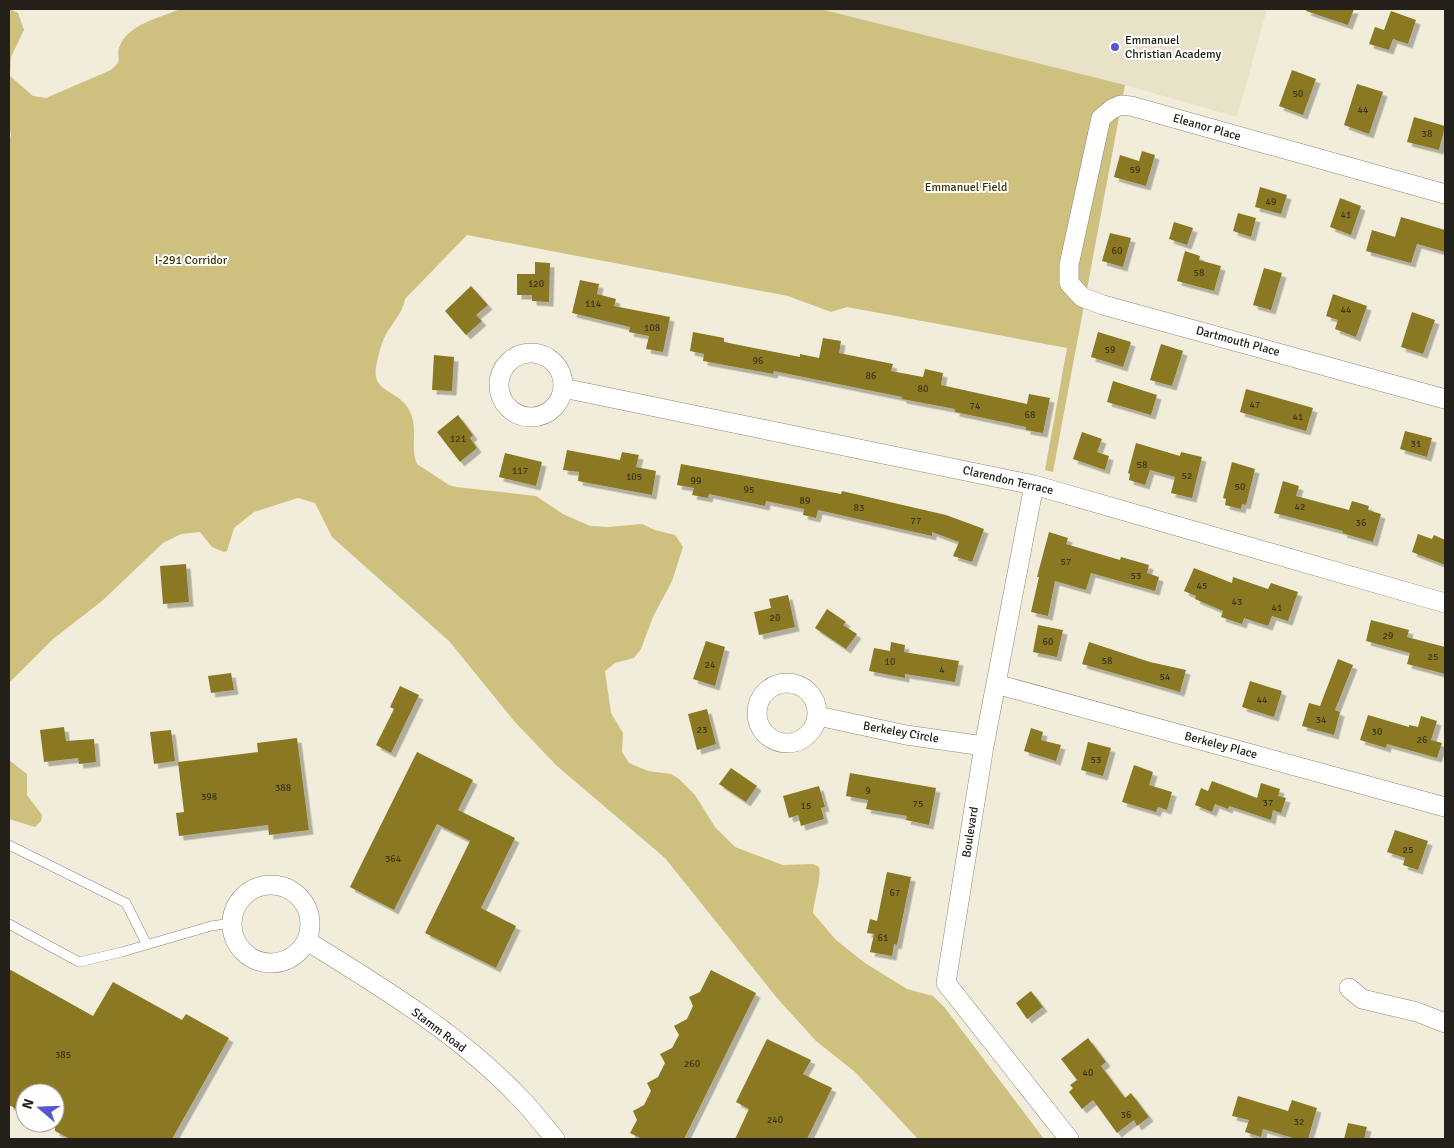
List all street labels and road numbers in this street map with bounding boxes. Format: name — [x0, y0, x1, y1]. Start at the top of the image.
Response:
street label: Eleanor Place — [1171, 111, 1243, 144]
street label: Dartmouth Place — [1194, 323, 1282, 360]
street label: Clarendon Terrace — [961, 463, 1055, 498]
street label: Berkeley Circle — [862, 718, 940, 747]
street label: Berkeley Place — [1183, 729, 1259, 762]
street label: Boulevard — [959, 805, 982, 859]
street label: Stamm Road — [408, 1005, 469, 1056]

